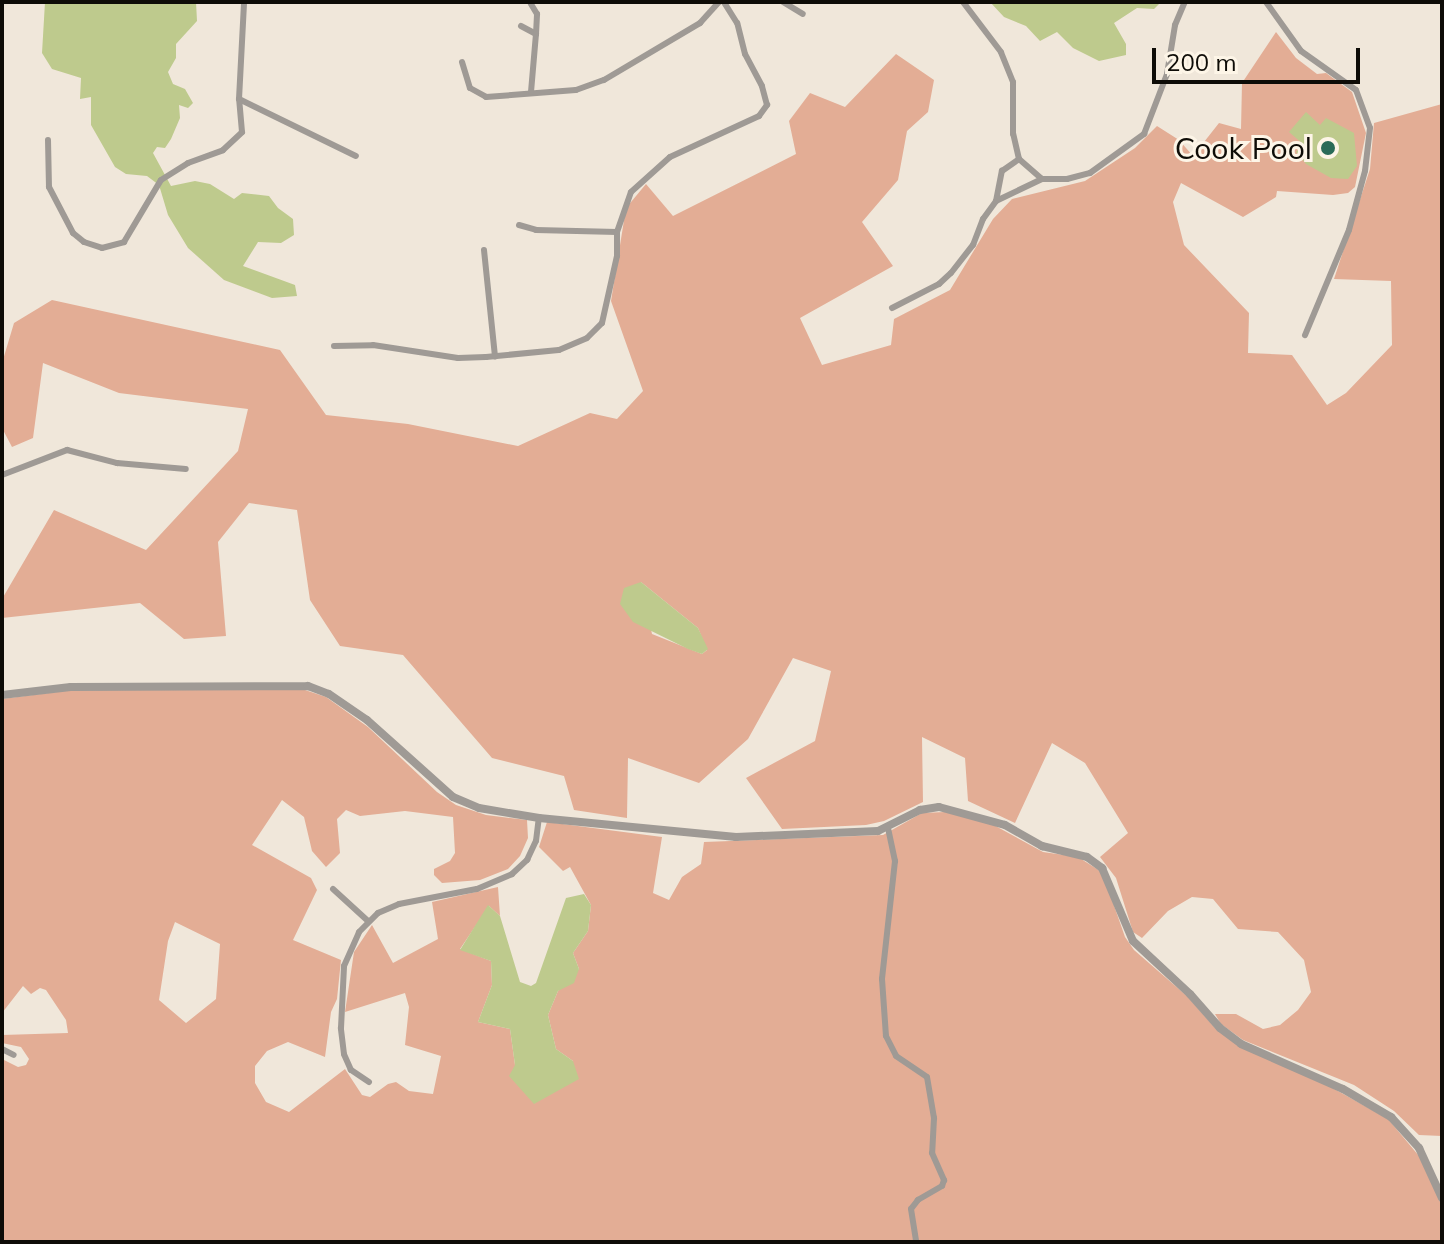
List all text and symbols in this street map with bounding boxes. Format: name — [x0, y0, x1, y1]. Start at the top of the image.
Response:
scale bar — [1156, 32, 1364, 82]
text: 200 m — [1166, 47, 1237, 77]
place label: Cook Pool — [1175, 130, 1312, 166]
marker: Cook Pool — [1319, 139, 1337, 157]

